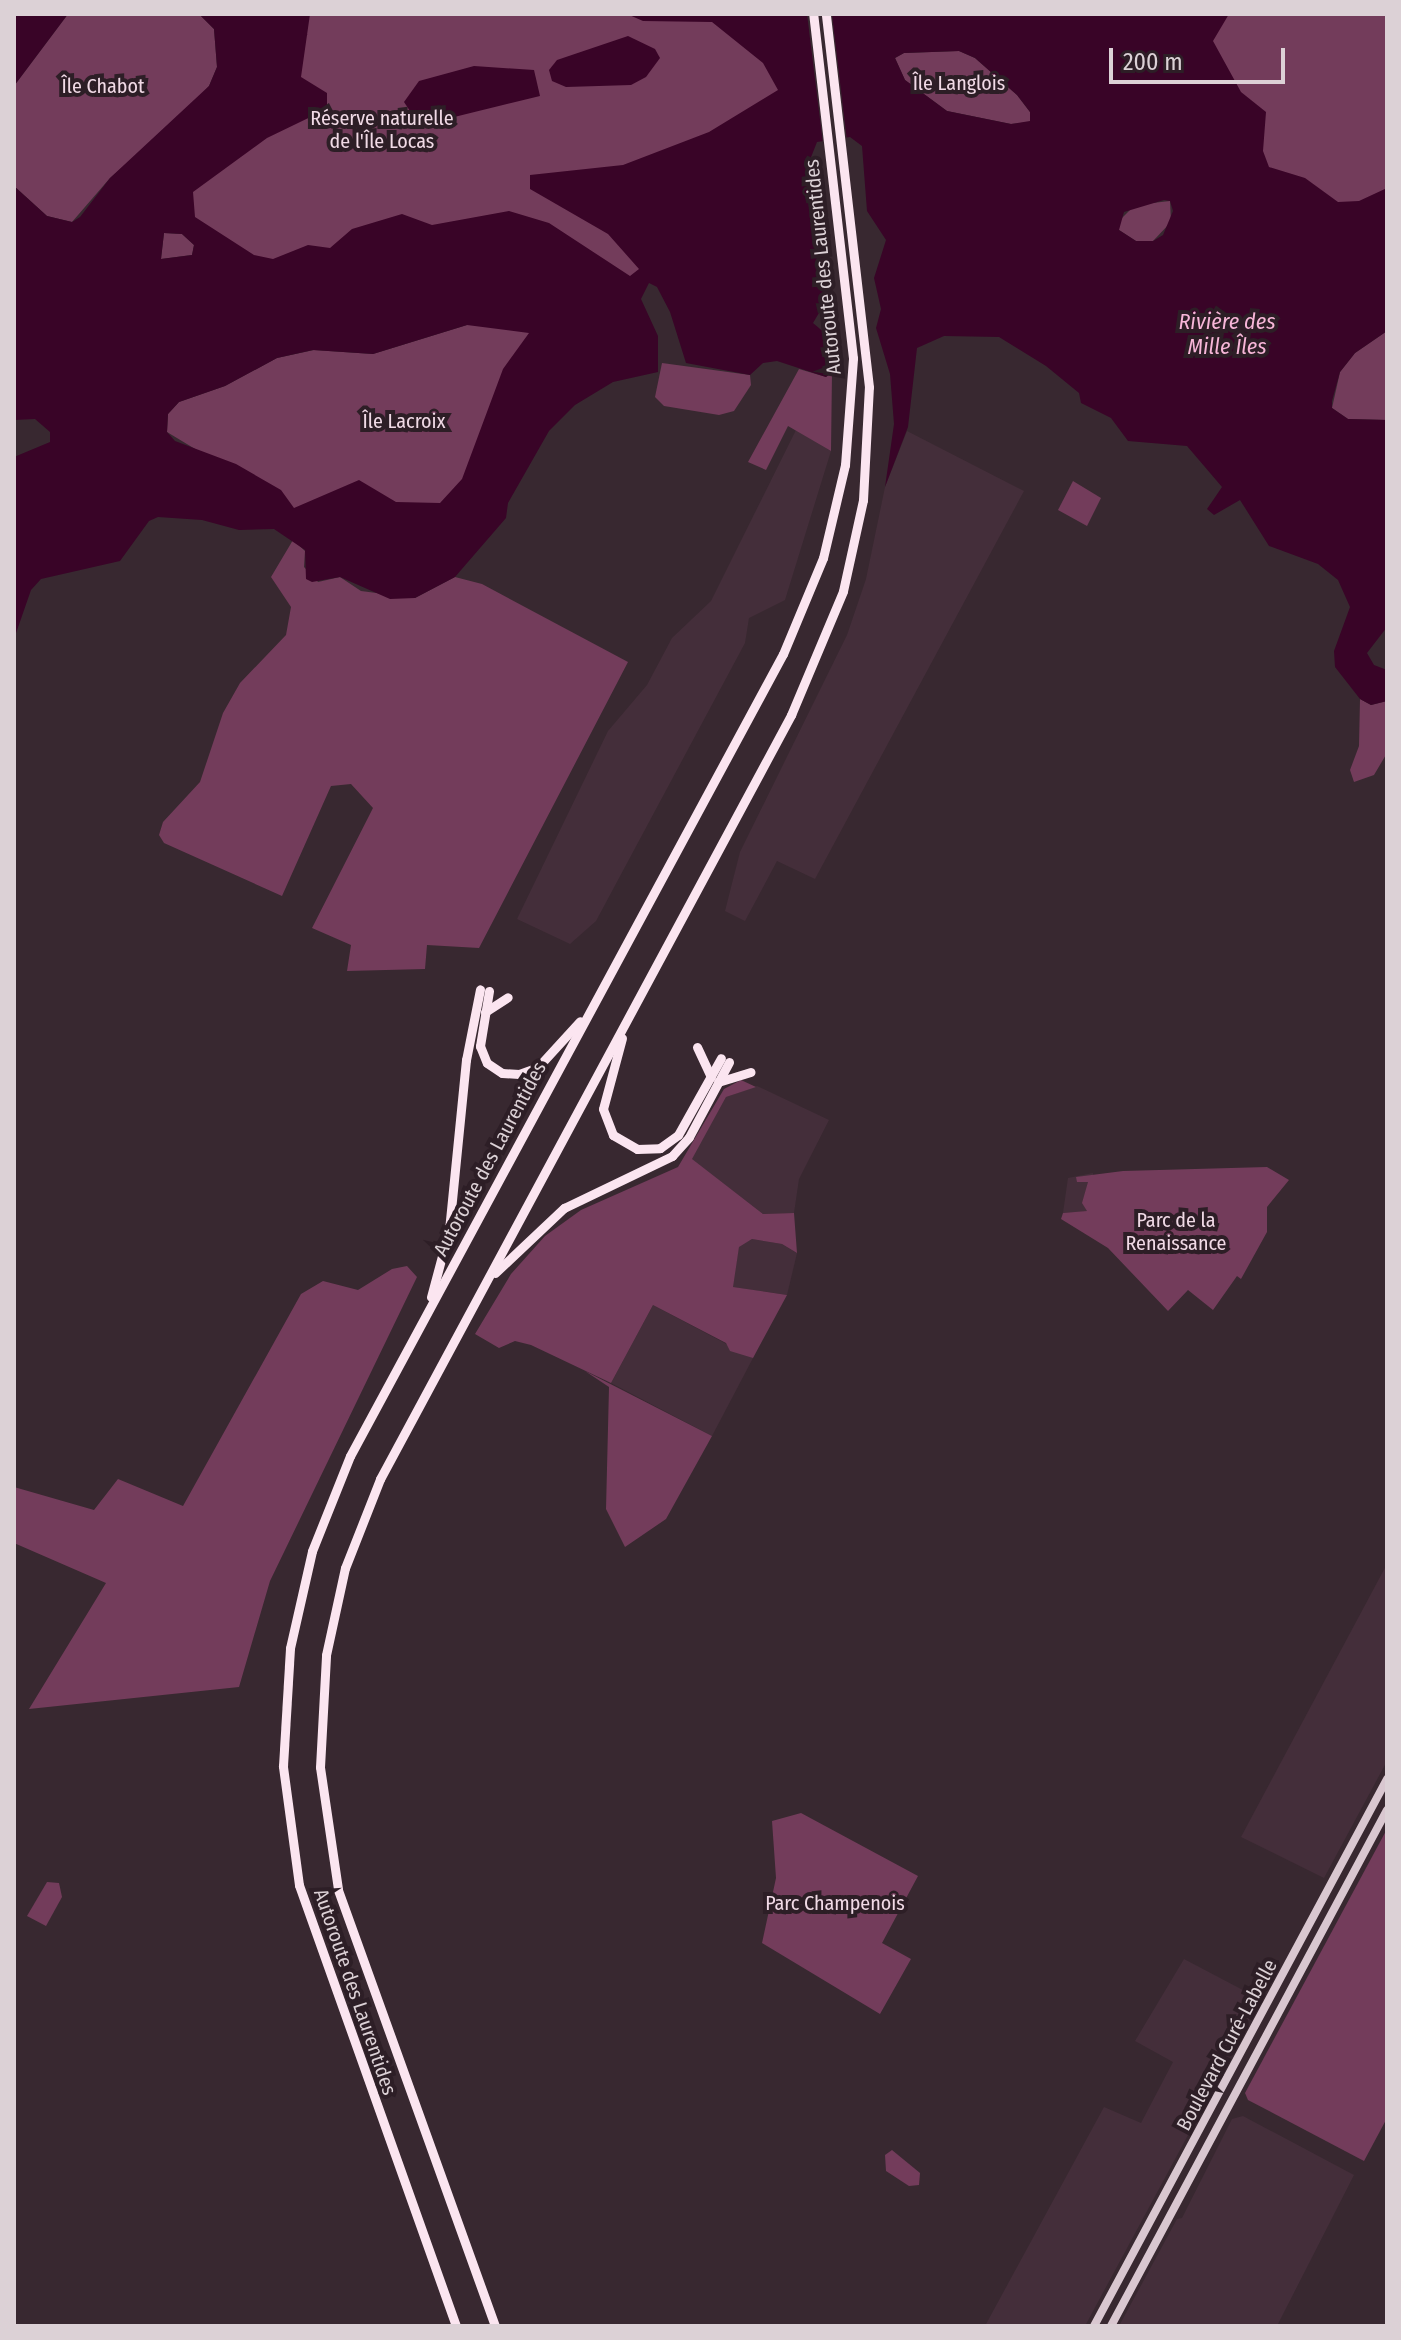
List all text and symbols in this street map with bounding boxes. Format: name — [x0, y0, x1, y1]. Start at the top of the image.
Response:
scale bar — [1113, 32, 1289, 82]
text: 200 m — [1123, 48, 1183, 76]
park label: Île Langlois — [913, 71, 1005, 95]
park label: Île Chabot — [62, 74, 144, 98]
park label: Réserve naturelle de l'Île Locas — [310, 106, 454, 153]
street label: Autoroute des Laurentides — [800, 158, 846, 376]
water label: Rivière des Mille Îles — [1178, 308, 1276, 360]
park label: Île Lacroix — [363, 409, 445, 433]
street label: Autoroute des Laurentides — [429, 1058, 551, 1260]
park label: Parc de la Renaissance — [1126, 1208, 1226, 1255]
street label: Autoroute des Laurentides — [308, 1886, 402, 2098]
park label: Parc Champenois — [765, 1891, 905, 1915]
street label: Boulevard Curé-Labelle — [1172, 1955, 1282, 2135]

